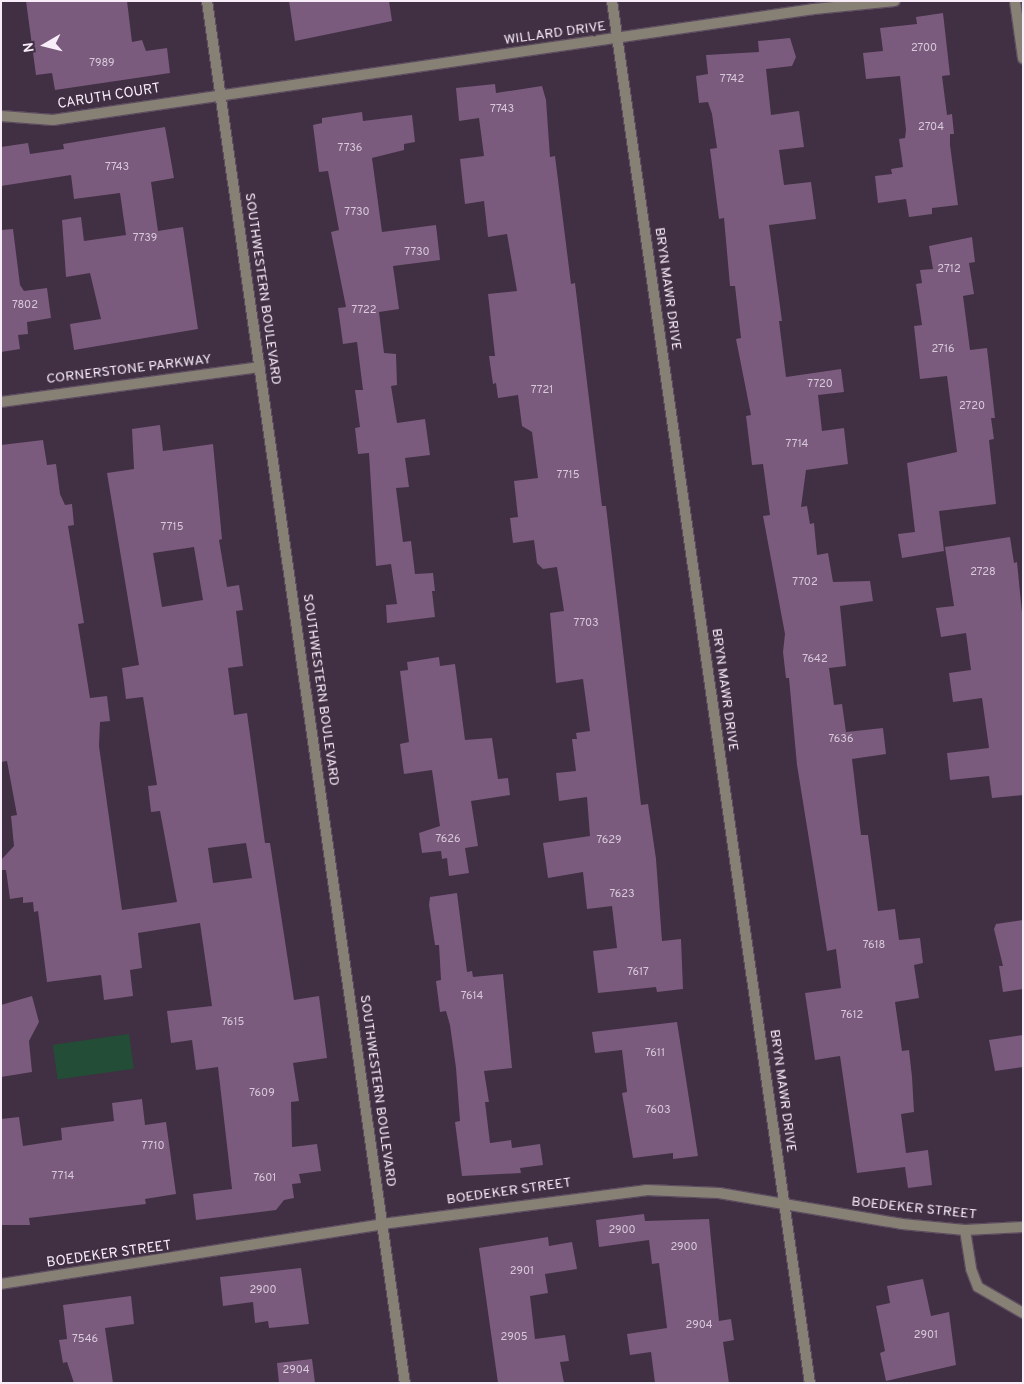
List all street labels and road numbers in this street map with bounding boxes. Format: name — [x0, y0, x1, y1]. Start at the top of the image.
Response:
street label: WILLARD DRIVE — [503, 19, 607, 49]
street label: CARUTH COURT — [56, 81, 162, 113]
street label: SOUTHWESTERN BOULEVARD — [240, 192, 284, 386]
street label: BRYN MAWR DRIVE — [650, 226, 684, 352]
street label: CORNERSTONE PARKWAY — [46, 352, 212, 388]
street label: SOUTHWESTERN BOULEVARD — [298, 593, 342, 787]
street label: BRYN MAWR DRIVE — [707, 627, 741, 753]
street label: SOUTHWESTERN BOULEVARD — [355, 994, 399, 1188]
street label: BRYN MAWR DRIVE — [765, 1028, 799, 1154]
street label: BOEDEKER STREET — [446, 1175, 572, 1209]
street label: BOEDEKER STREET — [851, 1194, 977, 1224]
street label: BOEDEKER STREET — [46, 1238, 172, 1272]

